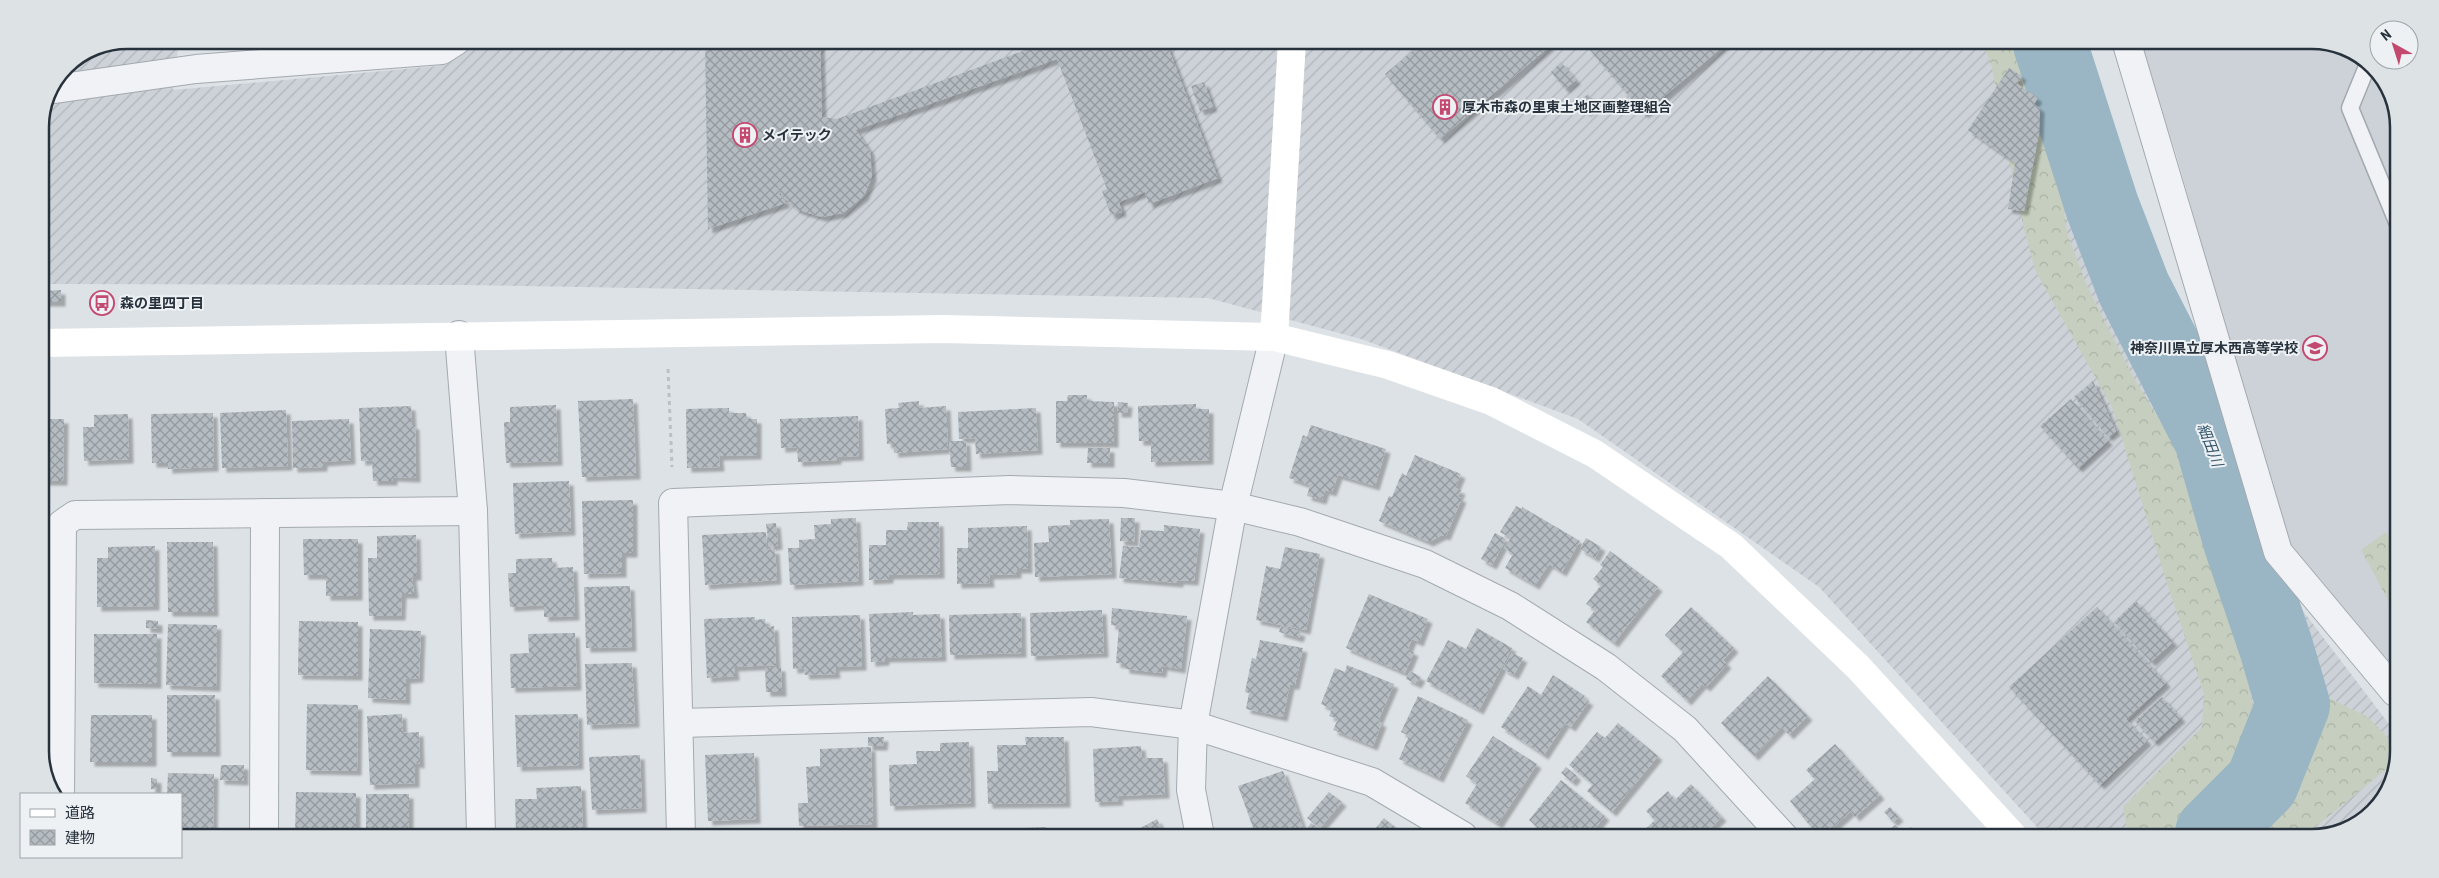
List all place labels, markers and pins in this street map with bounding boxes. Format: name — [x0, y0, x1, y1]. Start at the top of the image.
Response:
building icon: 厚木市森の里東土地区画整理組合 — [1432, 94, 1458, 120]
place label: 厚木市森の里東土地区画整理組合 — [1462, 99, 1672, 115]
building icon: メイテック — [732, 122, 758, 148]
place label: メイテック — [762, 127, 832, 143]
bus stop icon: 森の里四丁目 — [89, 290, 115, 316]
place label: 森の里四丁目 — [120, 295, 204, 311]
school or university icon: 神奈川県立厚木西高等学校 — [2302, 335, 2328, 361]
place label: 神奈川県立厚木西高等学校 — [2130, 340, 2298, 356]

